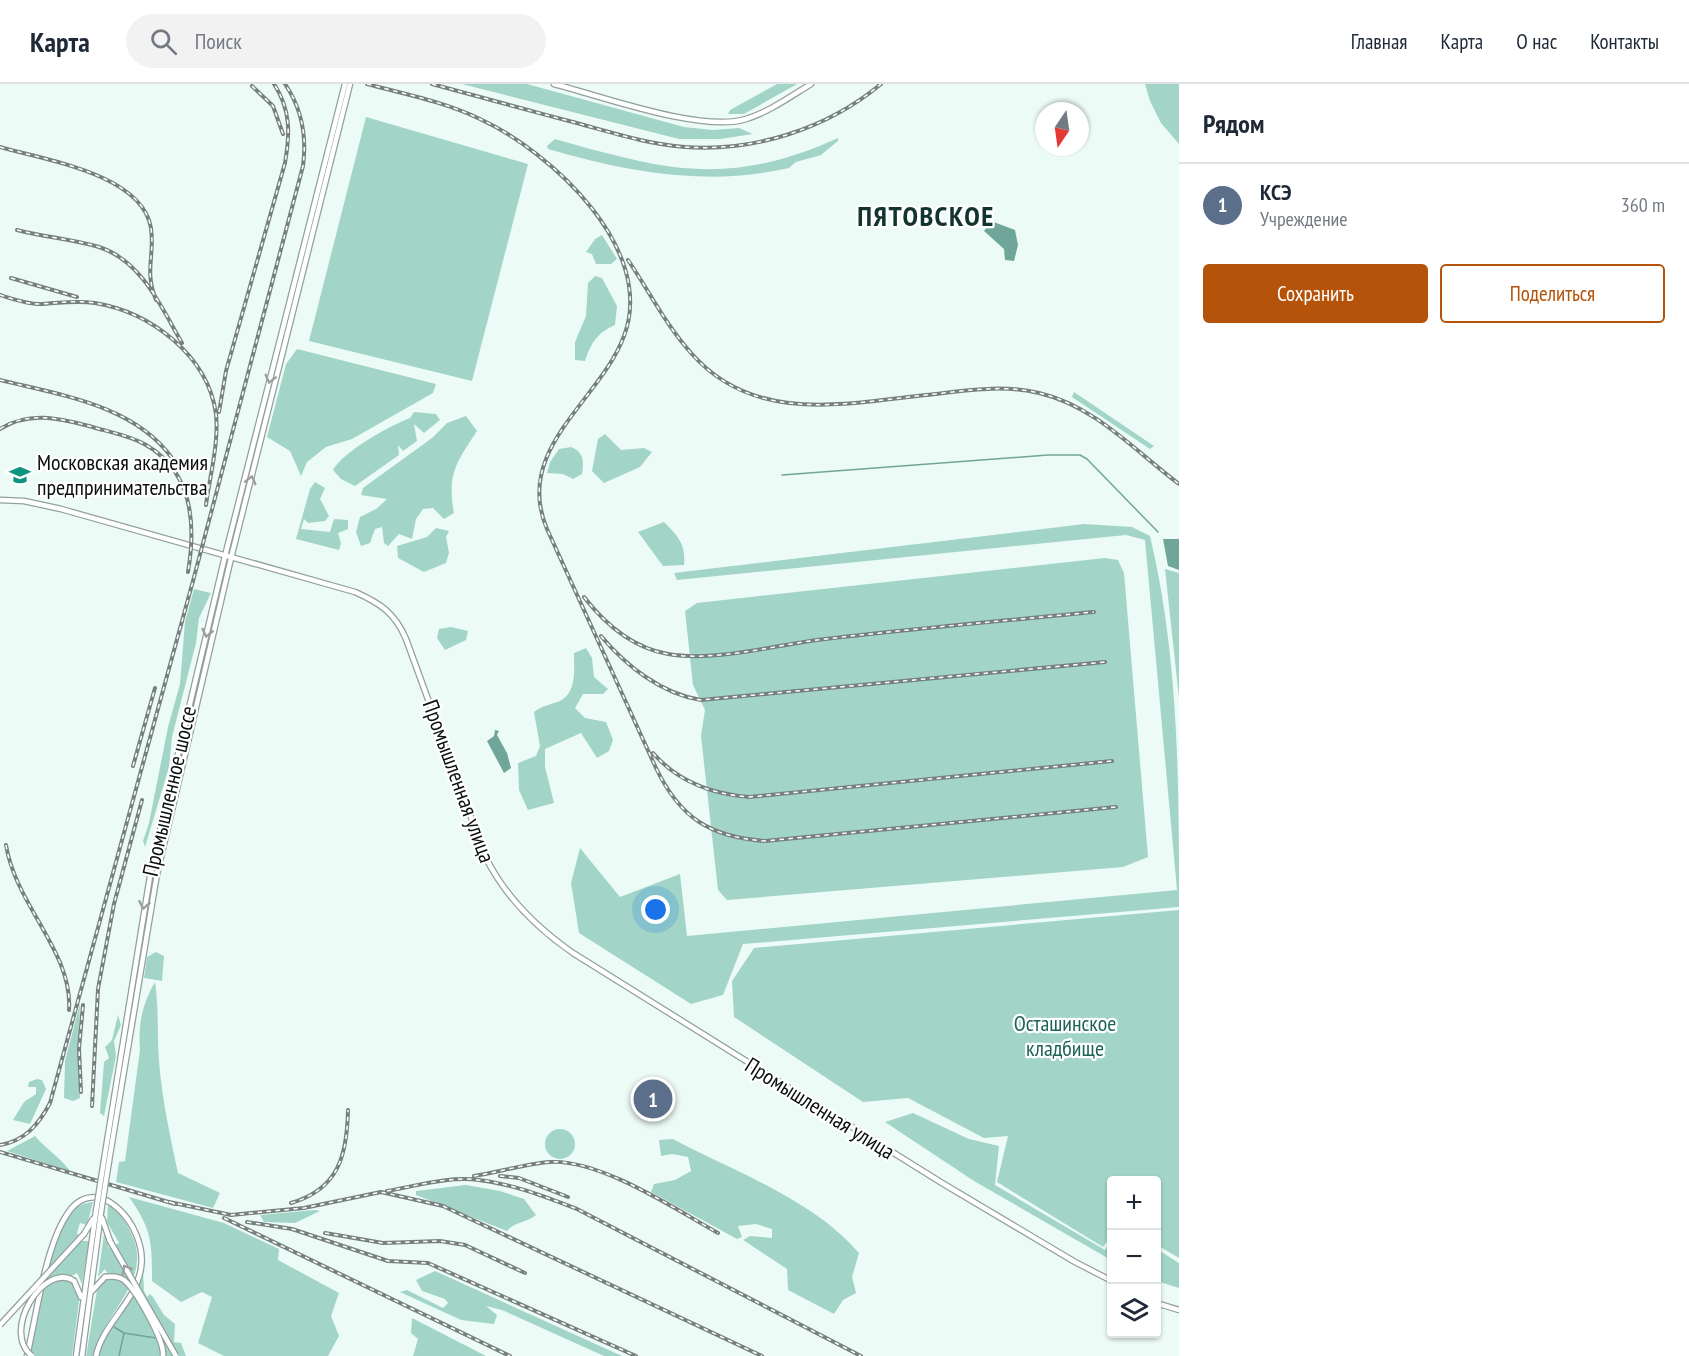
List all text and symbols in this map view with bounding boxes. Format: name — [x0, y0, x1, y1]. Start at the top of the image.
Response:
search box — [126, 14, 546, 68]
text: Карта — [30, 23, 90, 60]
icon: search — [147, 25, 180, 58]
text: Поиск — [195, 27, 242, 55]
text: Главная — [1351, 28, 1407, 55]
text: Карта — [1440, 28, 1483, 55]
text: О нас — [1516, 28, 1557, 55]
text: Контакты — [1590, 28, 1659, 55]
north arrow — [1035, 102, 1089, 156]
text: Рядом — [1203, 107, 1264, 140]
text: КСЭ — [1260, 178, 1291, 206]
text: 1 — [1218, 192, 1227, 218]
text: 360 m — [1621, 192, 1665, 218]
district label: ПЯТОВСКОЕ — [857, 197, 995, 234]
text: Учреждение — [1260, 206, 1348, 232]
button: Сохранить — [1203, 264, 1428, 323]
button: Поделиться — [1440, 264, 1665, 323]
one-way arrow — [264, 373, 277, 383]
place label: Московская академия предпринимательства — [37, 448, 208, 501]
school or university icon: Московская академия предпринимательства — [8, 463, 32, 487]
one-way arrow — [244, 476, 256, 486]
one-way arrow — [201, 628, 214, 638]
street label: Промышленная улица — [417, 696, 501, 866]
street label: Промышленное шоссе — [136, 703, 202, 879]
your location — [641, 895, 670, 924]
one-way arrow — [138, 900, 151, 910]
park label: Осташинское кладбище — [1014, 1009, 1116, 1062]
street label: Промышленная улица — [740, 1051, 900, 1165]
pin: 1 — [634, 1076, 672, 1122]
map controls — [1107, 1176, 1161, 1338]
button: + — [1107, 1176, 1161, 1230]
button: − — [1107, 1230, 1161, 1284]
one-way arrow — [122, 1264, 133, 1275]
button: layers — [1107, 1284, 1161, 1338]

